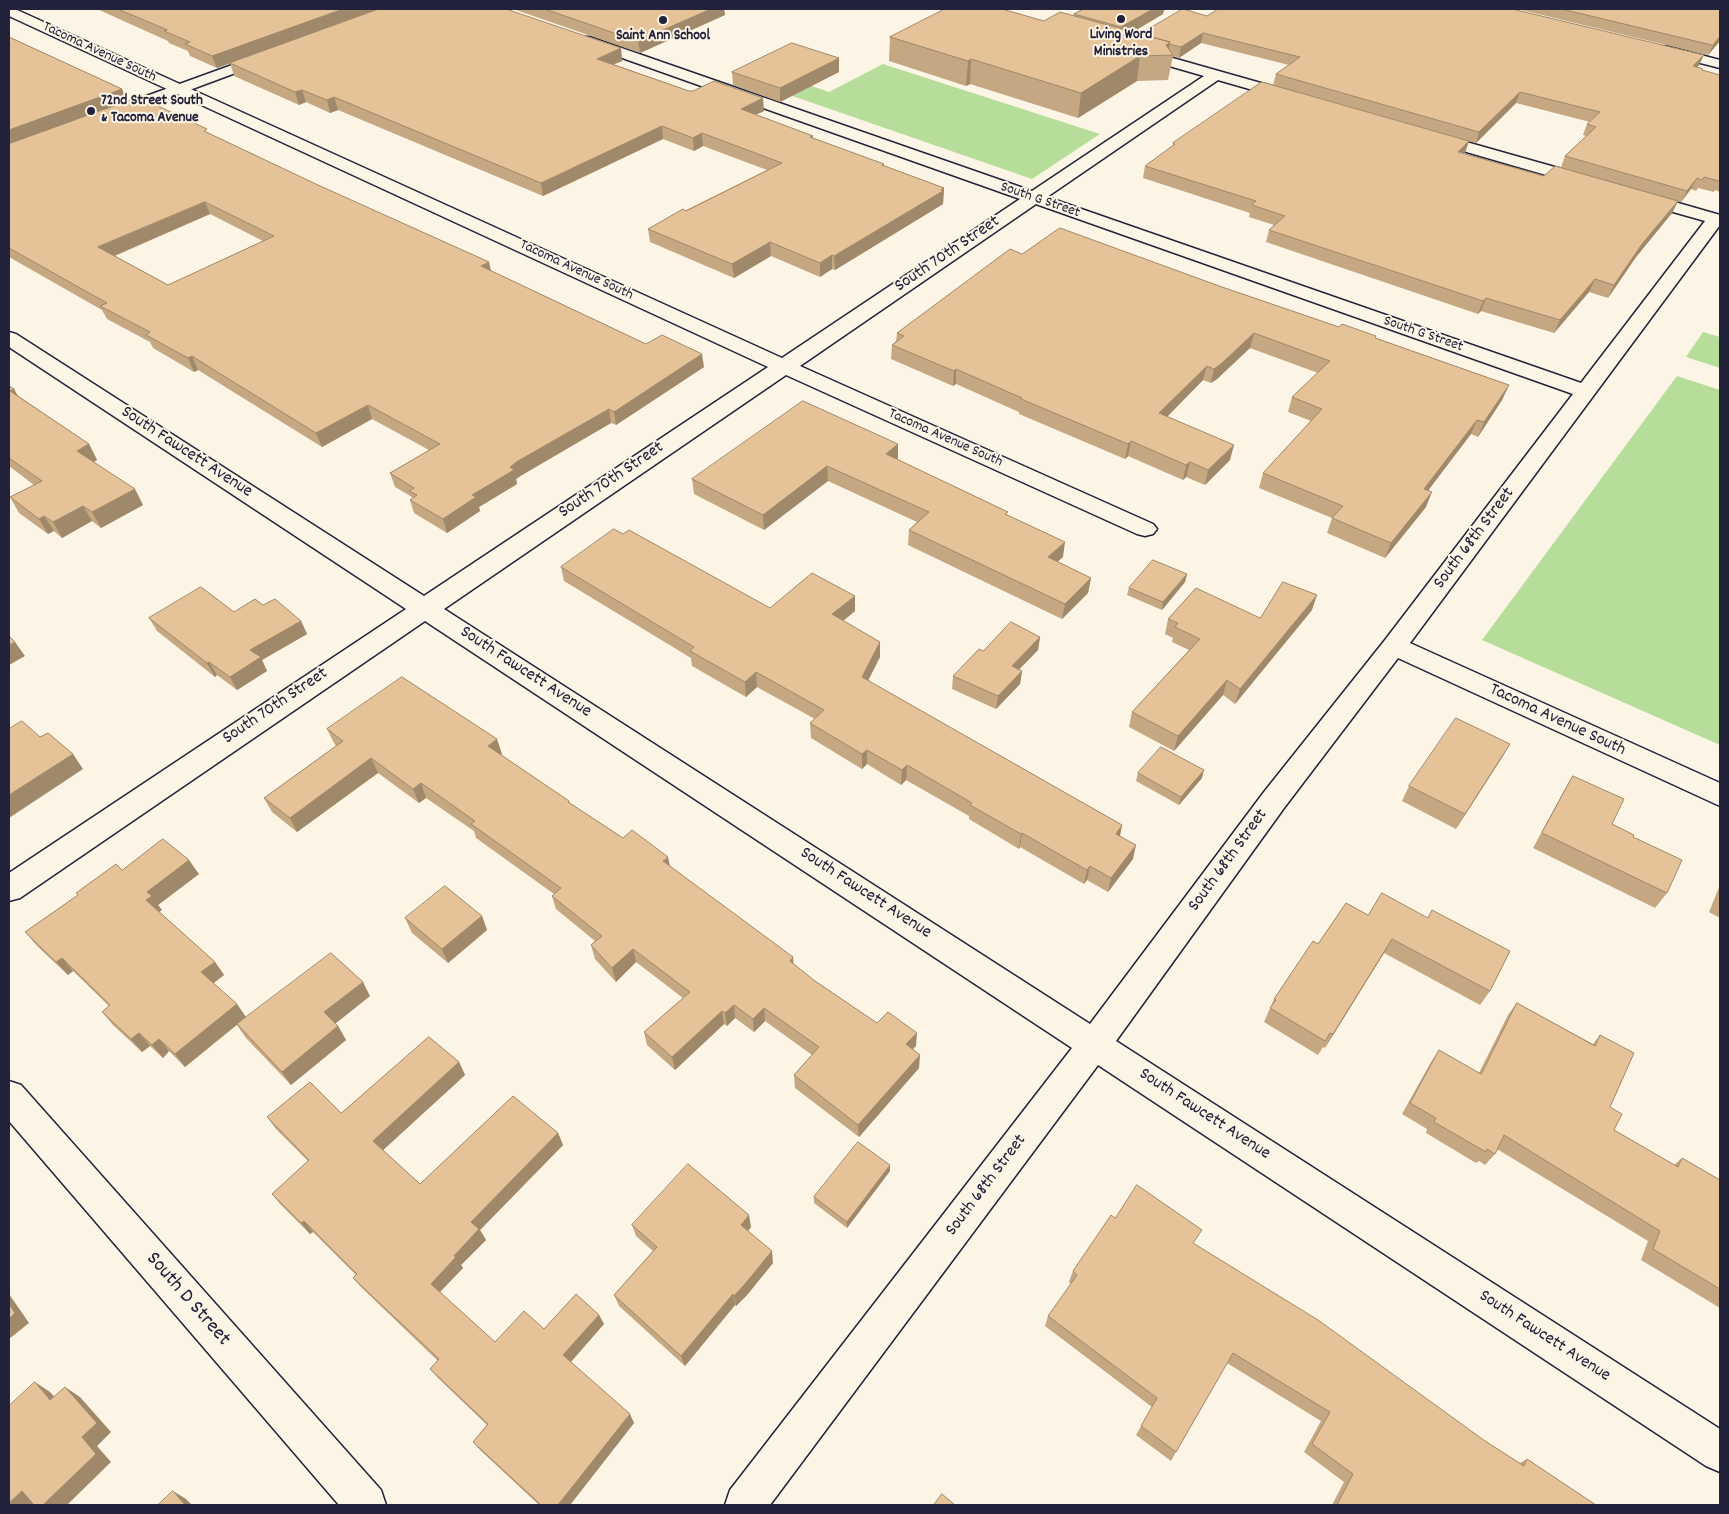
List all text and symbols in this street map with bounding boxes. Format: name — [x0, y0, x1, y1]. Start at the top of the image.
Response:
marker: Living Word Ministries — [1115, 13, 1127, 25]
marker: Saint Ann School — [657, 14, 669, 26]
street label: Tacoma Avenue South — [39, 19, 159, 87]
place label: Living Word Ministries — [1090, 27, 1152, 62]
place label: Saint Ann School — [616, 28, 710, 46]
place label: 72nd Street South & Tacoma Avenue — [101, 93, 203, 128]
marker: 72nd Street South & Tacoma Avenue — [85, 105, 97, 117]
street label: South G Street — [998, 179, 1082, 223]
street label: South 70th Street — [891, 212, 1005, 298]
street label: Tacoma Avenue South — [516, 237, 636, 305]
street label: South G Street — [1381, 313, 1465, 357]
street label: South Fawcett Avenue — [116, 402, 256, 504]
street label: Tacoma Avenue South — [885, 406, 1005, 472]
street label: South 70th Street — [555, 438, 669, 524]
street label: South 68th Street — [1430, 484, 1520, 594]
street label: South Fawcett Avenue — [455, 622, 595, 724]
street label: South 70th Street — [219, 664, 333, 750]
street label: Tacoma Avenue South — [1485, 680, 1629, 762]
street label: South 68th Street — [1185, 806, 1273, 916]
street label: South Fawcett Avenue — [795, 843, 935, 945]
street label: South Fawcett Avenue — [1134, 1064, 1274, 1166]
street label: South 68th Street — [942, 1131, 1032, 1241]
street label: South D Street — [139, 1248, 235, 1352]
street label: South Fawcett Avenue — [1474, 1286, 1614, 1388]

